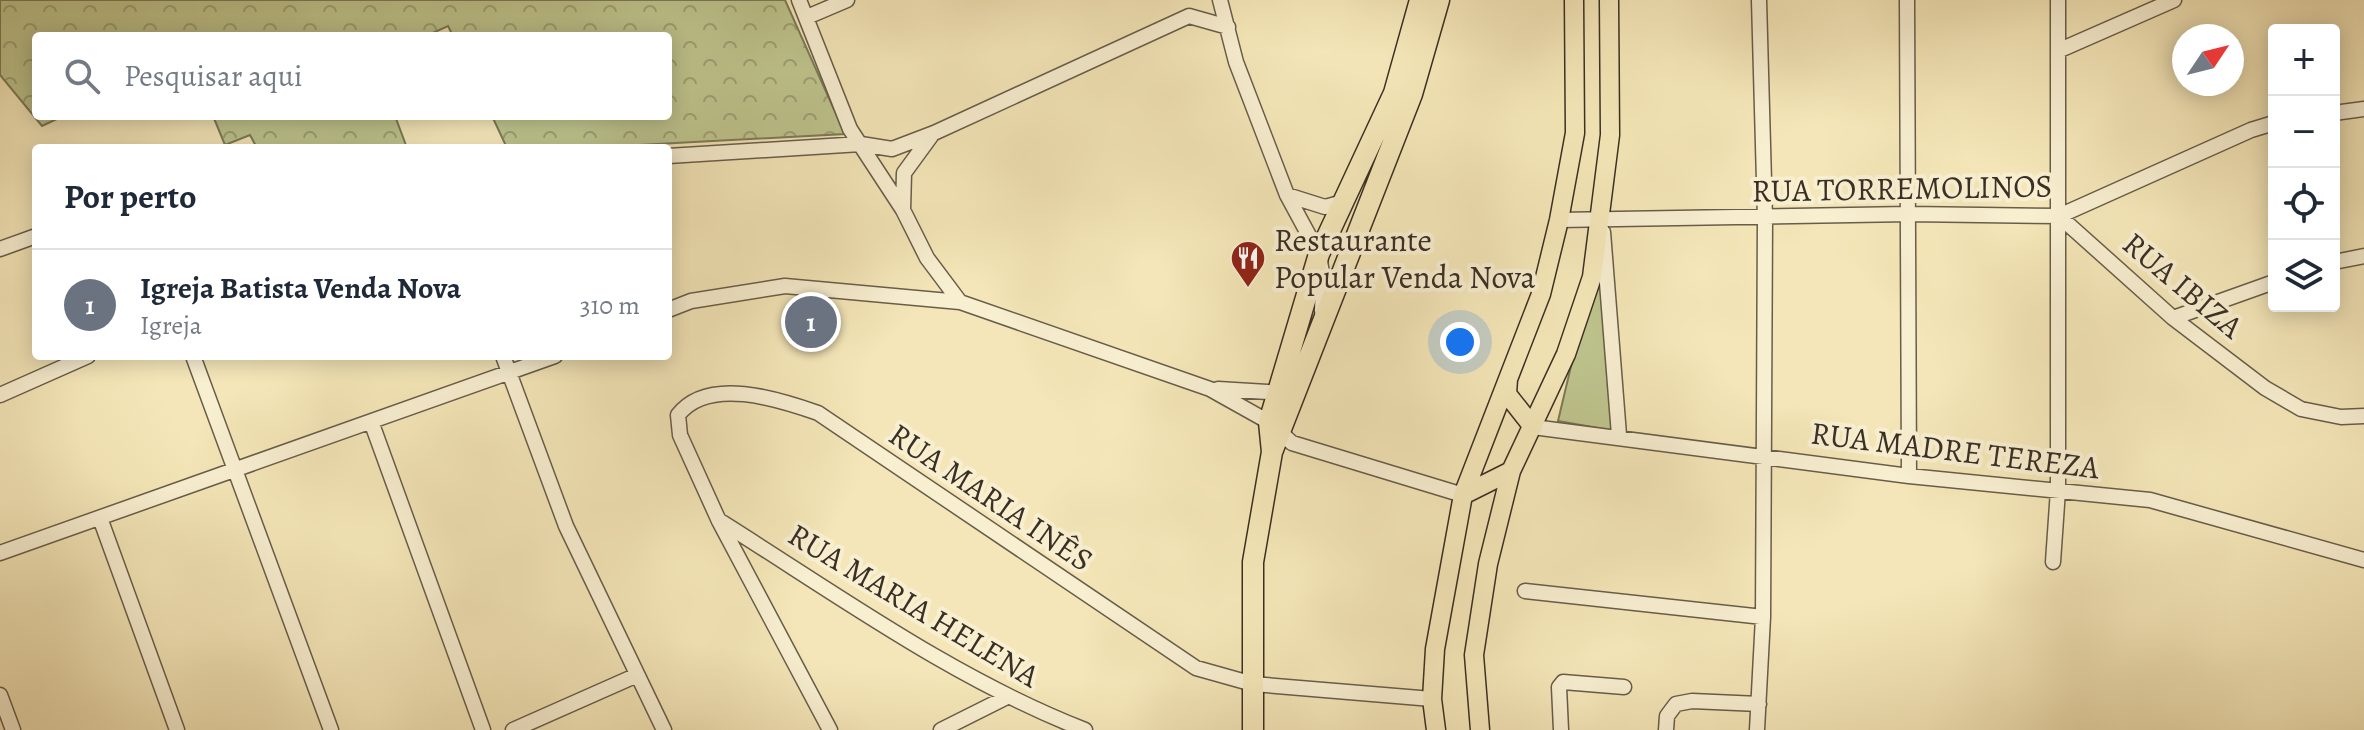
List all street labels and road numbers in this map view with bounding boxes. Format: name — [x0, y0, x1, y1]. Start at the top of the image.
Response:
street label: RUA TORREMOLINOS — [1751, 163, 2053, 213]
street label: RUA IBIZA — [2114, 222, 2253, 349]
street label: RUA MADRE TEREZA — [1808, 410, 2103, 490]
street label: RUA MARIA INÊS — [880, 412, 1102, 582]
street label: RUA MARIA HELENA — [780, 513, 1049, 698]

